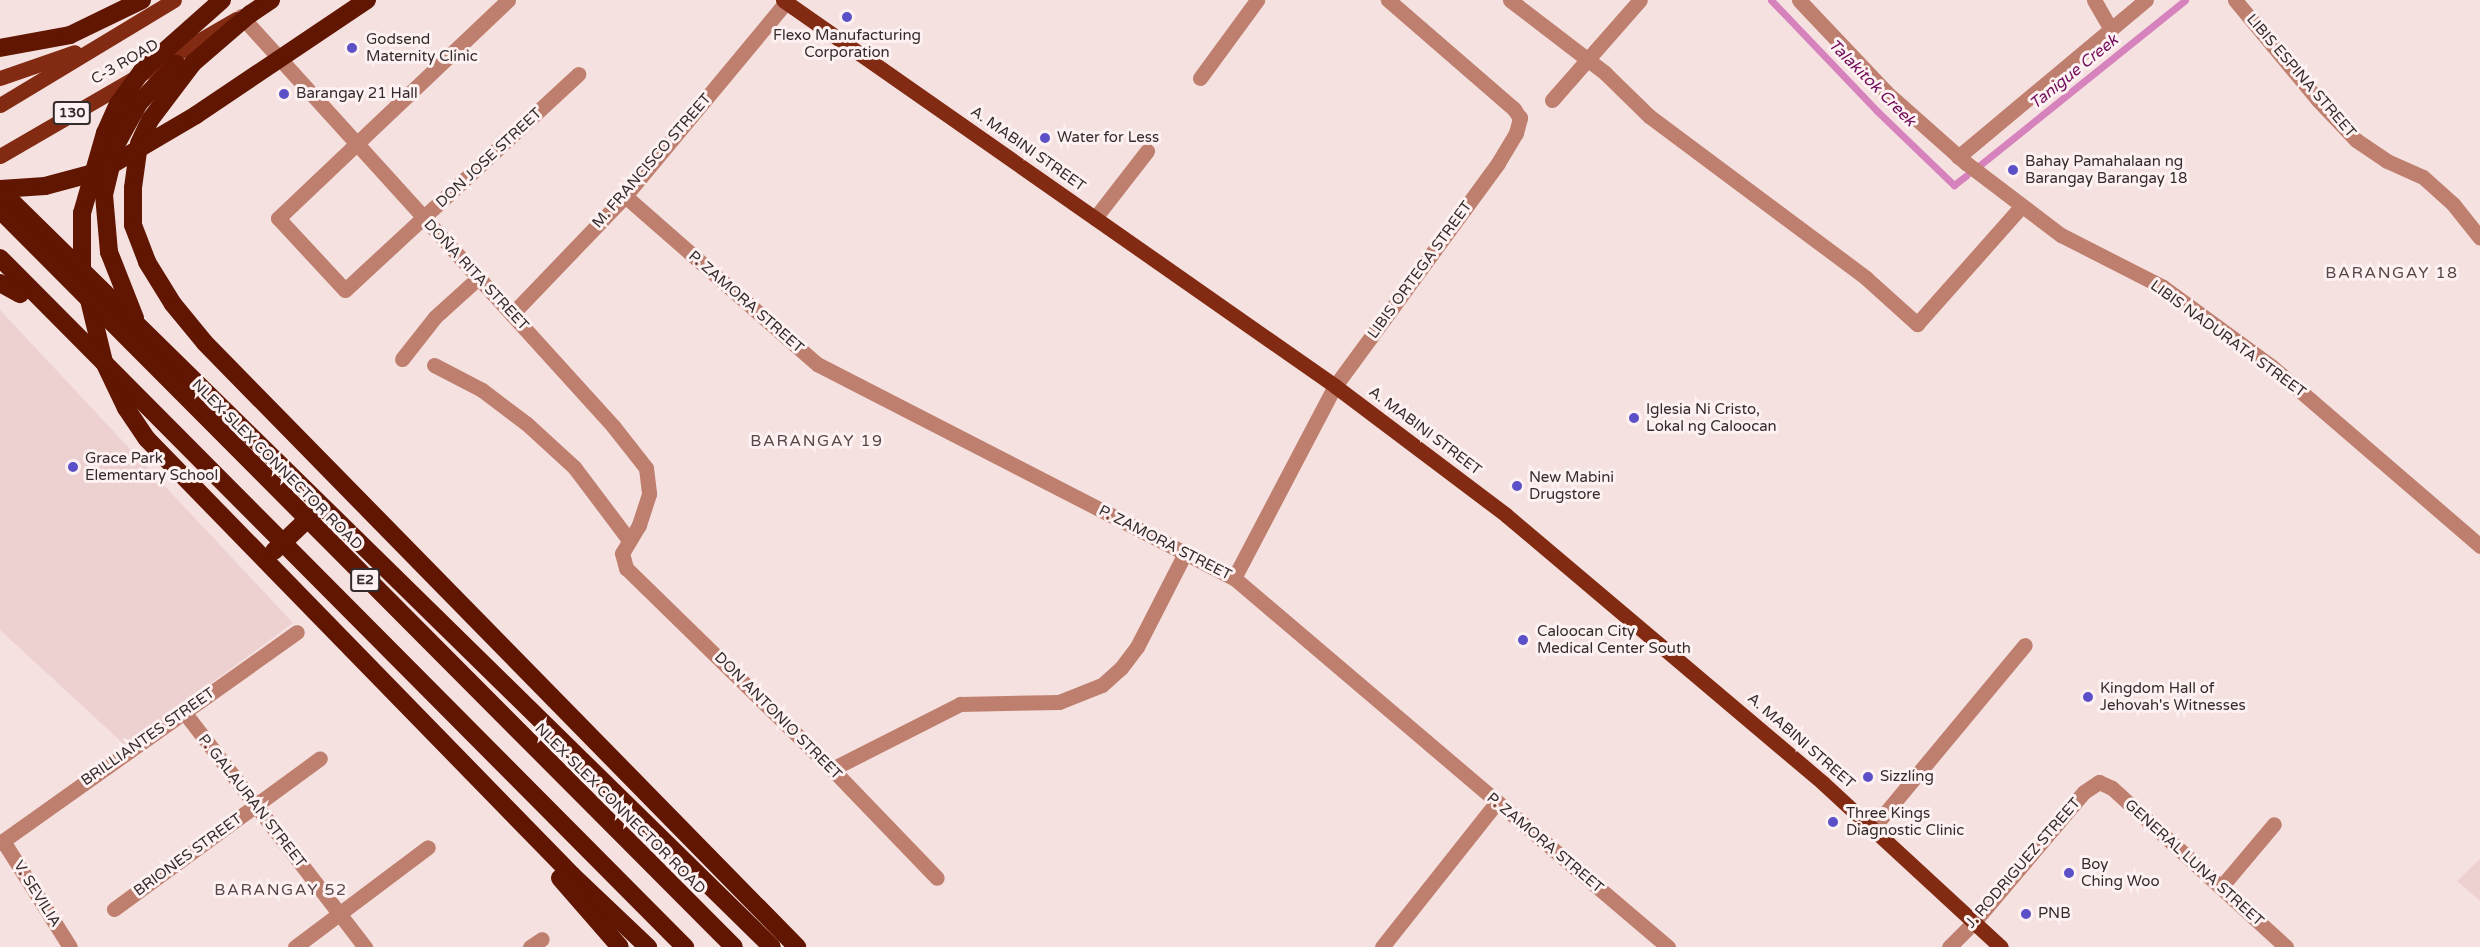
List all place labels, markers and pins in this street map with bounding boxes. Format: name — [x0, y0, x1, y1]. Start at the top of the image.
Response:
marker: Flexo Manufacturing Corporation — [840, 10, 854, 24]
place label: Flexo Manufacturing Corporation — [773, 26, 921, 61]
place label: Godsend Maternity Clinic — [366, 30, 478, 65]
marker: Godsend Maternity Clinic — [343, 39, 361, 57]
place label: Barangay 21 Hall — [296, 85, 418, 103]
marker: Barangay 21 Hall — [277, 87, 291, 101]
place label: Water for Less — [1057, 129, 1159, 147]
marker: Water for Less — [1038, 131, 1052, 145]
place label: Bahay Pamahalaan ng Barangay Barangay 18 — [2025, 152, 2188, 187]
marker: Bahay Pamahalaan ng Barangay Barangay 18 — [2006, 163, 2020, 177]
place label: Iglesia Ni Cristo, Lokal ng Caloocan — [1646, 400, 1777, 435]
marker: Iglesia Ni Cristo, Lokal ng Caloocan — [1627, 411, 1641, 425]
place label: Grace Park Elementary School — [85, 449, 218, 484]
marker: Grace Park Elementary School — [66, 460, 80, 474]
place label: New Mabini Drugstore — [1529, 468, 1614, 503]
marker: New Mabini Drugstore — [1510, 479, 1524, 493]
place label: Caloocan City Medical Center South — [1537, 622, 1691, 657]
marker: Caloocan City Medical Center South — [1514, 631, 1532, 649]
place label: Kingdom Hall of Jehovah's Witnesses — [2100, 679, 2246, 714]
marker: Kingdom Hall of Jehovah's Witnesses — [2081, 690, 2095, 704]
place label: Sizzling — [1880, 768, 1934, 786]
marker: Sizzling — [1861, 770, 1875, 784]
place label: Three Kings Diagnostic Clinic — [1846, 804, 1964, 839]
marker: Three Kings Diagnostic Clinic — [1824, 813, 1842, 831]
place label: Boy Ching Woo — [2081, 855, 2160, 890]
marker: Boy Ching Woo — [2062, 866, 2076, 880]
place label: PNB — [2038, 905, 2071, 923]
marker: PNB — [2019, 907, 2033, 921]

